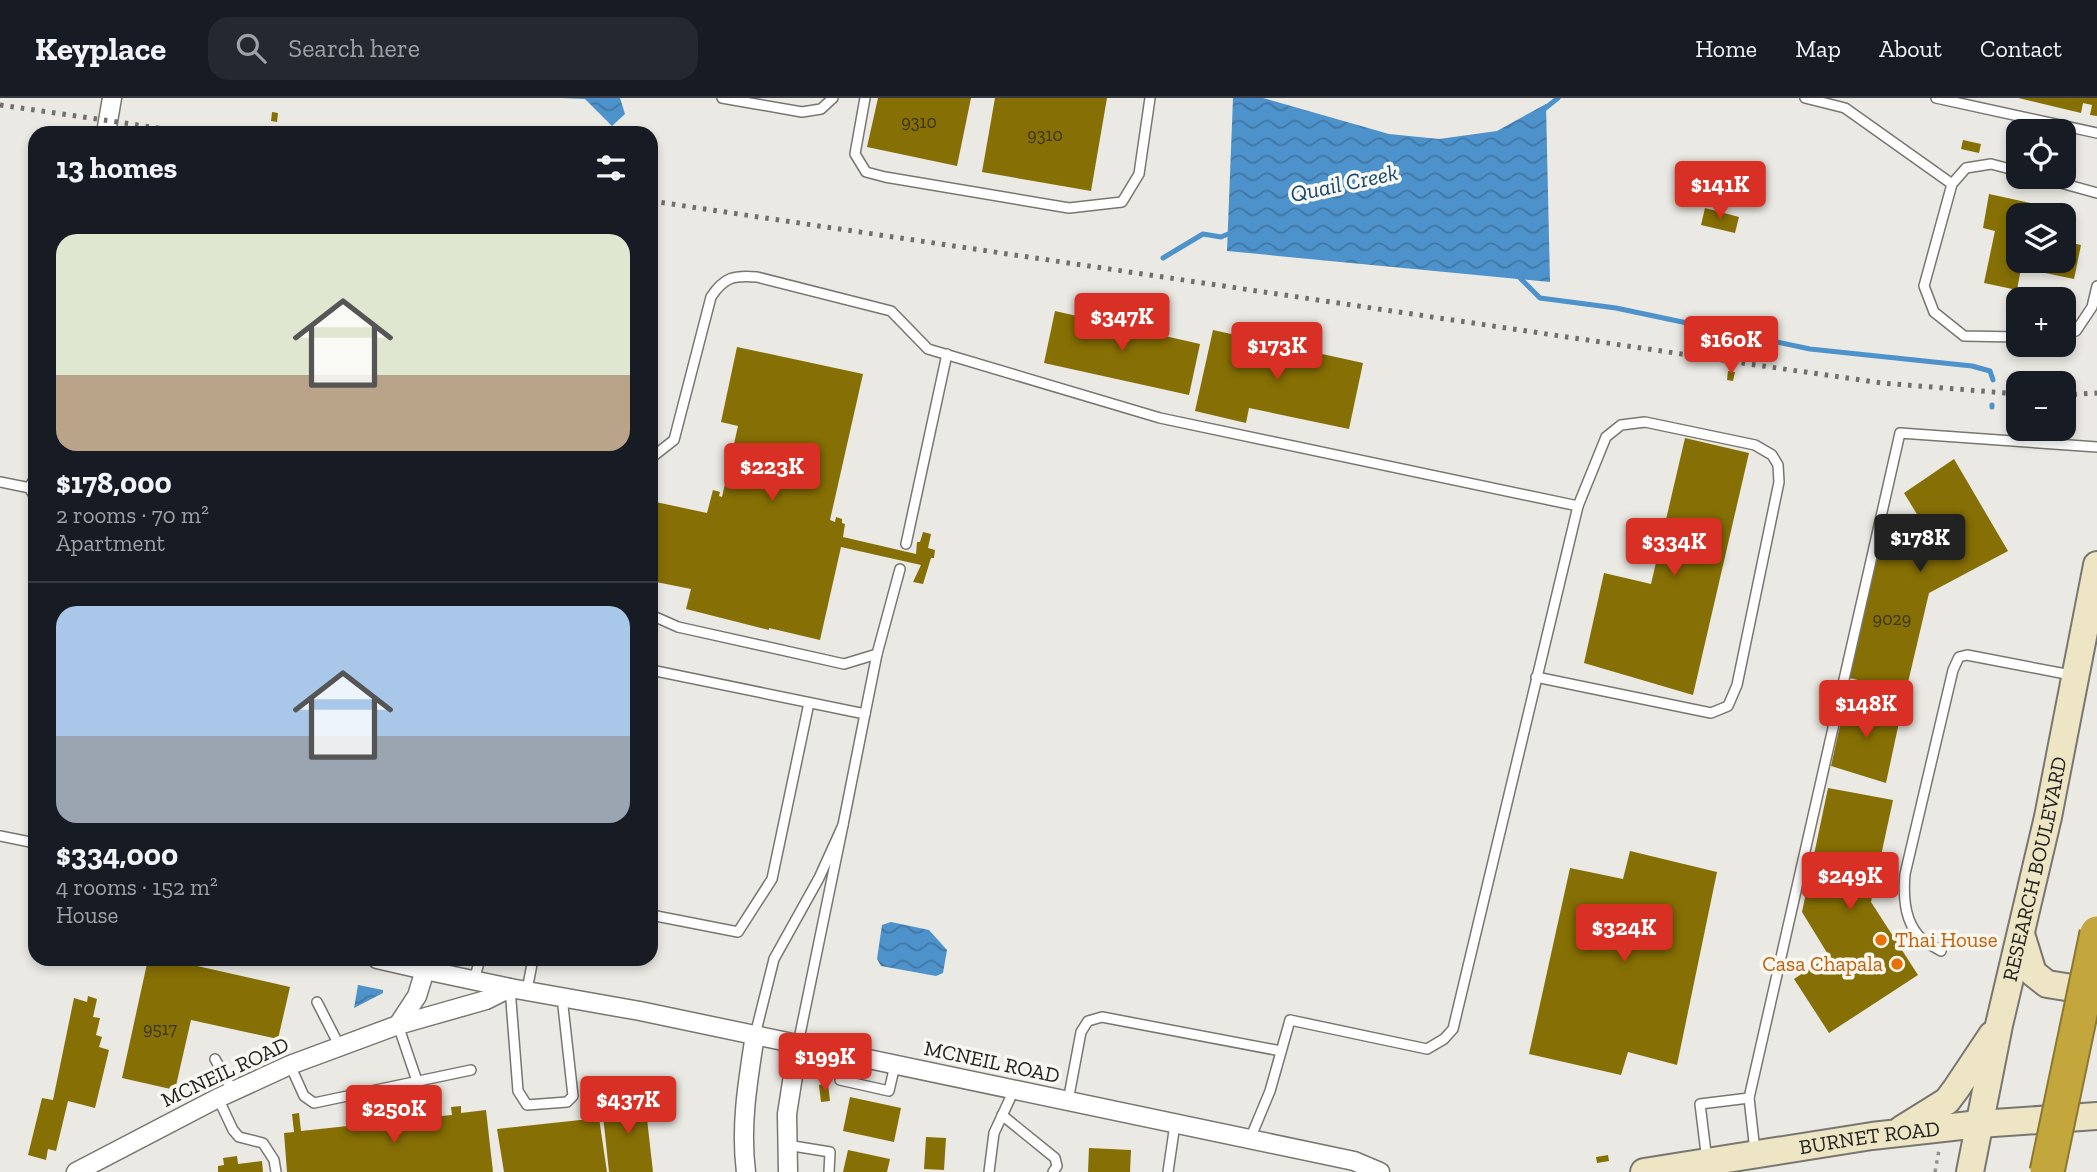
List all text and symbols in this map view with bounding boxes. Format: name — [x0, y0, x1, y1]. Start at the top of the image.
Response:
search box — [208, 17, 698, 80]
text: Keyplace — [35, 29, 166, 68]
icon: search — [232, 29, 270, 67]
text: Search here — [288, 32, 420, 64]
text: Home — [1695, 34, 1757, 63]
text: Map — [1795, 34, 1841, 63]
text: About — [1879, 34, 1942, 63]
text: Contact — [1980, 34, 2062, 63]
house number: 9310 — [901, 111, 937, 133]
map controls — [2006, 119, 2076, 441]
button: locate — [2006, 119, 2076, 189]
house number: 9310 — [1027, 124, 1063, 146]
icon: filters — [592, 149, 630, 187]
text: 13 homes — [56, 150, 177, 186]
water label: Quail Creek — [1288, 158, 1400, 208]
pin: $141K — [1671, 162, 1769, 221]
text: $141K — [1691, 170, 1749, 198]
button: layers — [2006, 203, 2076, 273]
icon: home — [280, 280, 406, 406]
button: + — [2006, 287, 2076, 357]
pin: $347K — [1073, 294, 1171, 353]
text: $347K — [1090, 302, 1154, 330]
pin: $160K — [1682, 316, 1780, 376]
pin: $173K — [1228, 322, 1326, 382]
text: $160K — [1700, 325, 1762, 353]
text: $173K — [1247, 331, 1307, 359]
button: − — [2006, 371, 2076, 441]
pin: $223K — [723, 444, 821, 503]
text: $223K — [740, 452, 804, 480]
text: $178,000 — [56, 465, 172, 501]
text: 2 rooms · 70 m² — [56, 501, 209, 529]
pin: $178K — [1871, 514, 1969, 574]
pin: $334K — [1625, 518, 1723, 578]
text: $178K — [1890, 523, 1950, 551]
text: $334K — [1642, 527, 1706, 555]
text: Apartment — [56, 529, 165, 557]
house number: 9029 — [1873, 608, 1911, 630]
icon: home — [280, 652, 406, 778]
pin: $148K — [1817, 680, 1915, 740]
text: $148K — [1835, 689, 1897, 717]
street label: RESEARCH BOULEVARD — [1997, 754, 2071, 984]
text: $334,000 — [56, 837, 178, 873]
pin: $249K — [1801, 852, 1899, 912]
text: $249K — [1818, 861, 1882, 889]
text: 4 rooms · 152 m² — [56, 873, 218, 901]
text: House — [56, 901, 118, 929]
pin: $324K — [1575, 904, 1673, 964]
text: $324K — [1592, 913, 1656, 941]
place label: Thai House — [1895, 927, 1998, 952]
marker: Thai House — [1873, 932, 1889, 948]
place label: Casa Chapala — [1762, 951, 1883, 976]
marker: Casa Chapala — [1889, 956, 1905, 972]
house number: 9517 — [143, 1018, 177, 1040]
street label: MCNEIL ROAD — [157, 1031, 293, 1112]
pin: $199K — [776, 1034, 874, 1093]
street label: MCNEIL ROAD — [922, 1035, 1062, 1088]
text: $199K — [795, 1042, 855, 1070]
pin: $437K — [579, 1076, 677, 1136]
text: $437K — [596, 1085, 660, 1113]
pin: $250K — [345, 1086, 443, 1145]
text: $250K — [362, 1094, 426, 1122]
street label: BURNET ROAD — [1797, 1115, 1941, 1159]

